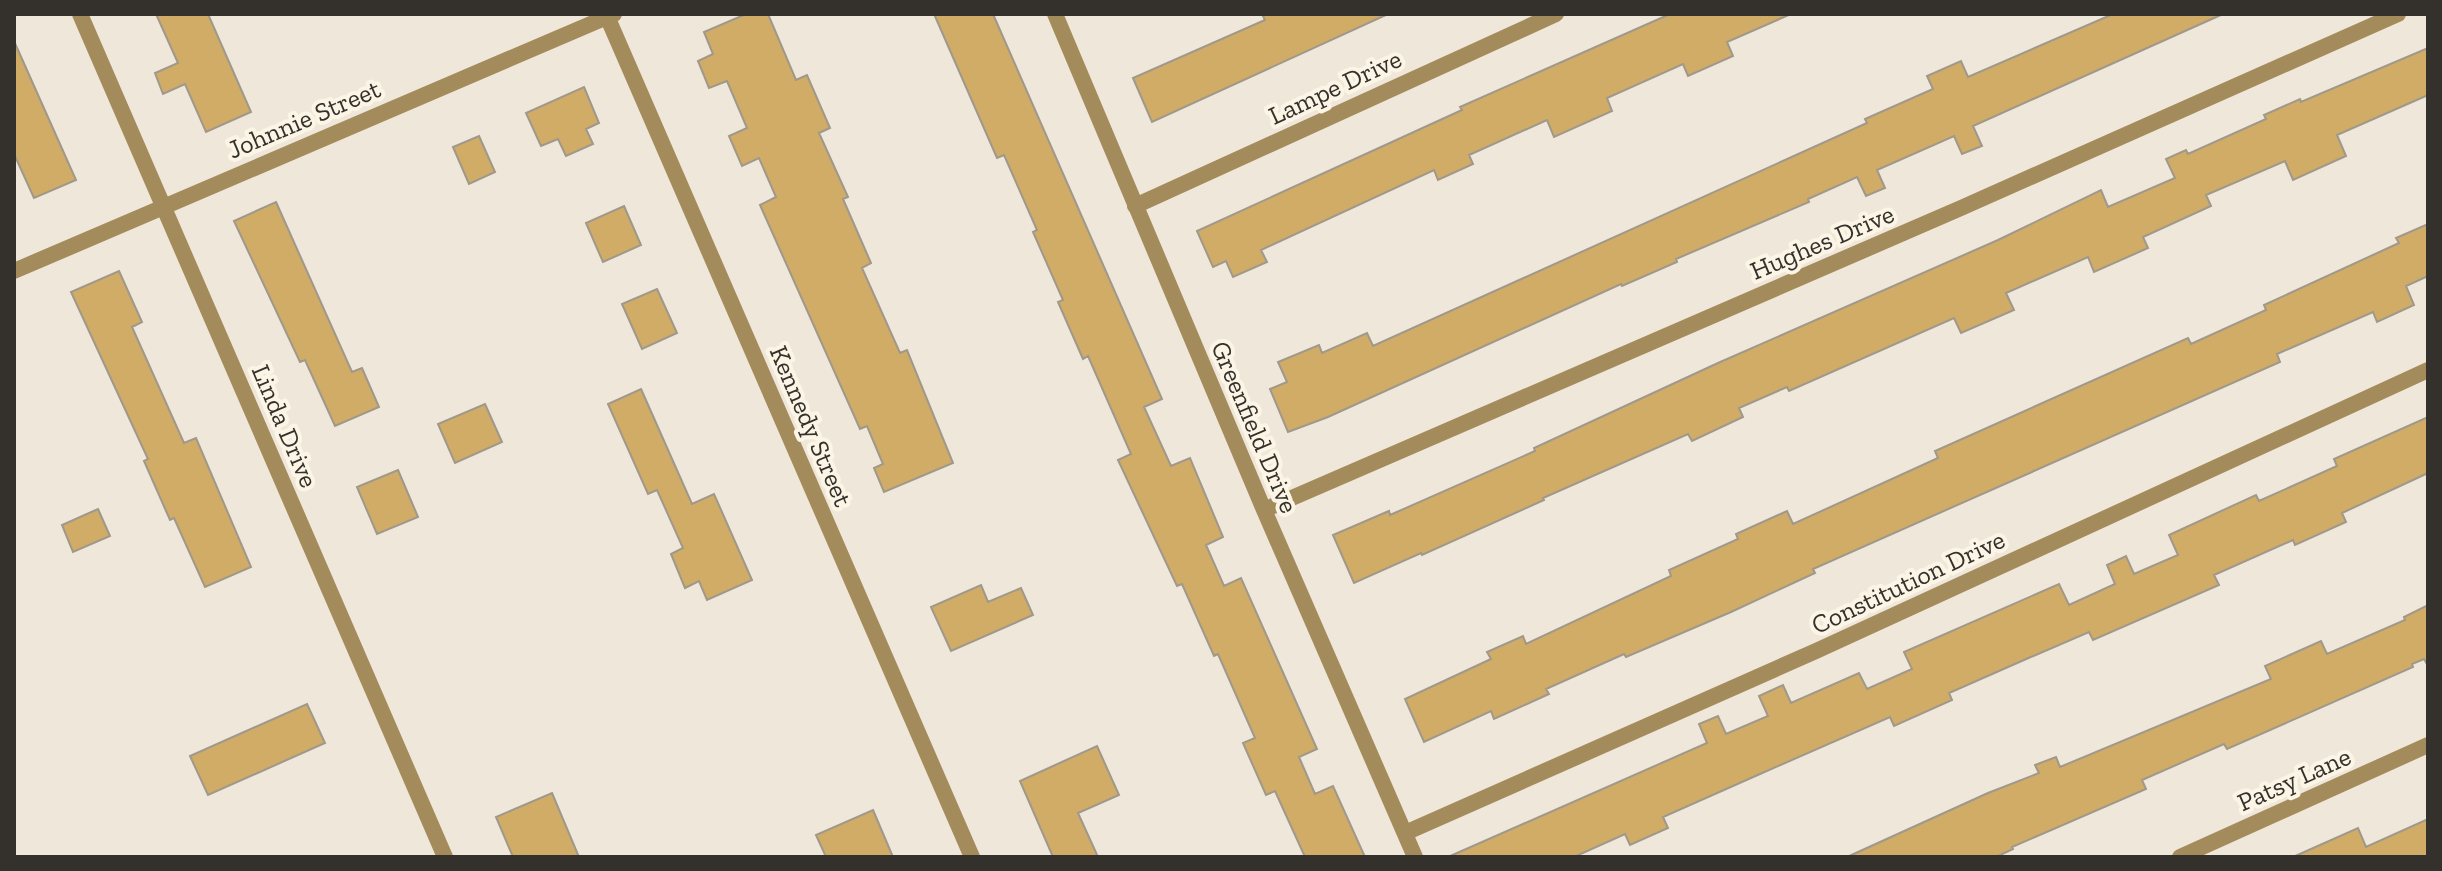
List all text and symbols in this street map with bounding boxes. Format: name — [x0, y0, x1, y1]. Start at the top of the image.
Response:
street label: Lampe Drive — [1264, 42, 1406, 132]
street label: Johnnie Street — [223, 72, 386, 166]
street label: Hughes Drive — [1745, 197, 1899, 287]
street label: Greenfield Drive — [1204, 336, 1306, 518]
street label: Kennedy Street — [763, 341, 859, 512]
street label: Linda Drive — [245, 360, 325, 492]
street label: Constitution Drive — [1806, 523, 2010, 641]
street label: Patsy Lane — [2232, 740, 2356, 818]

